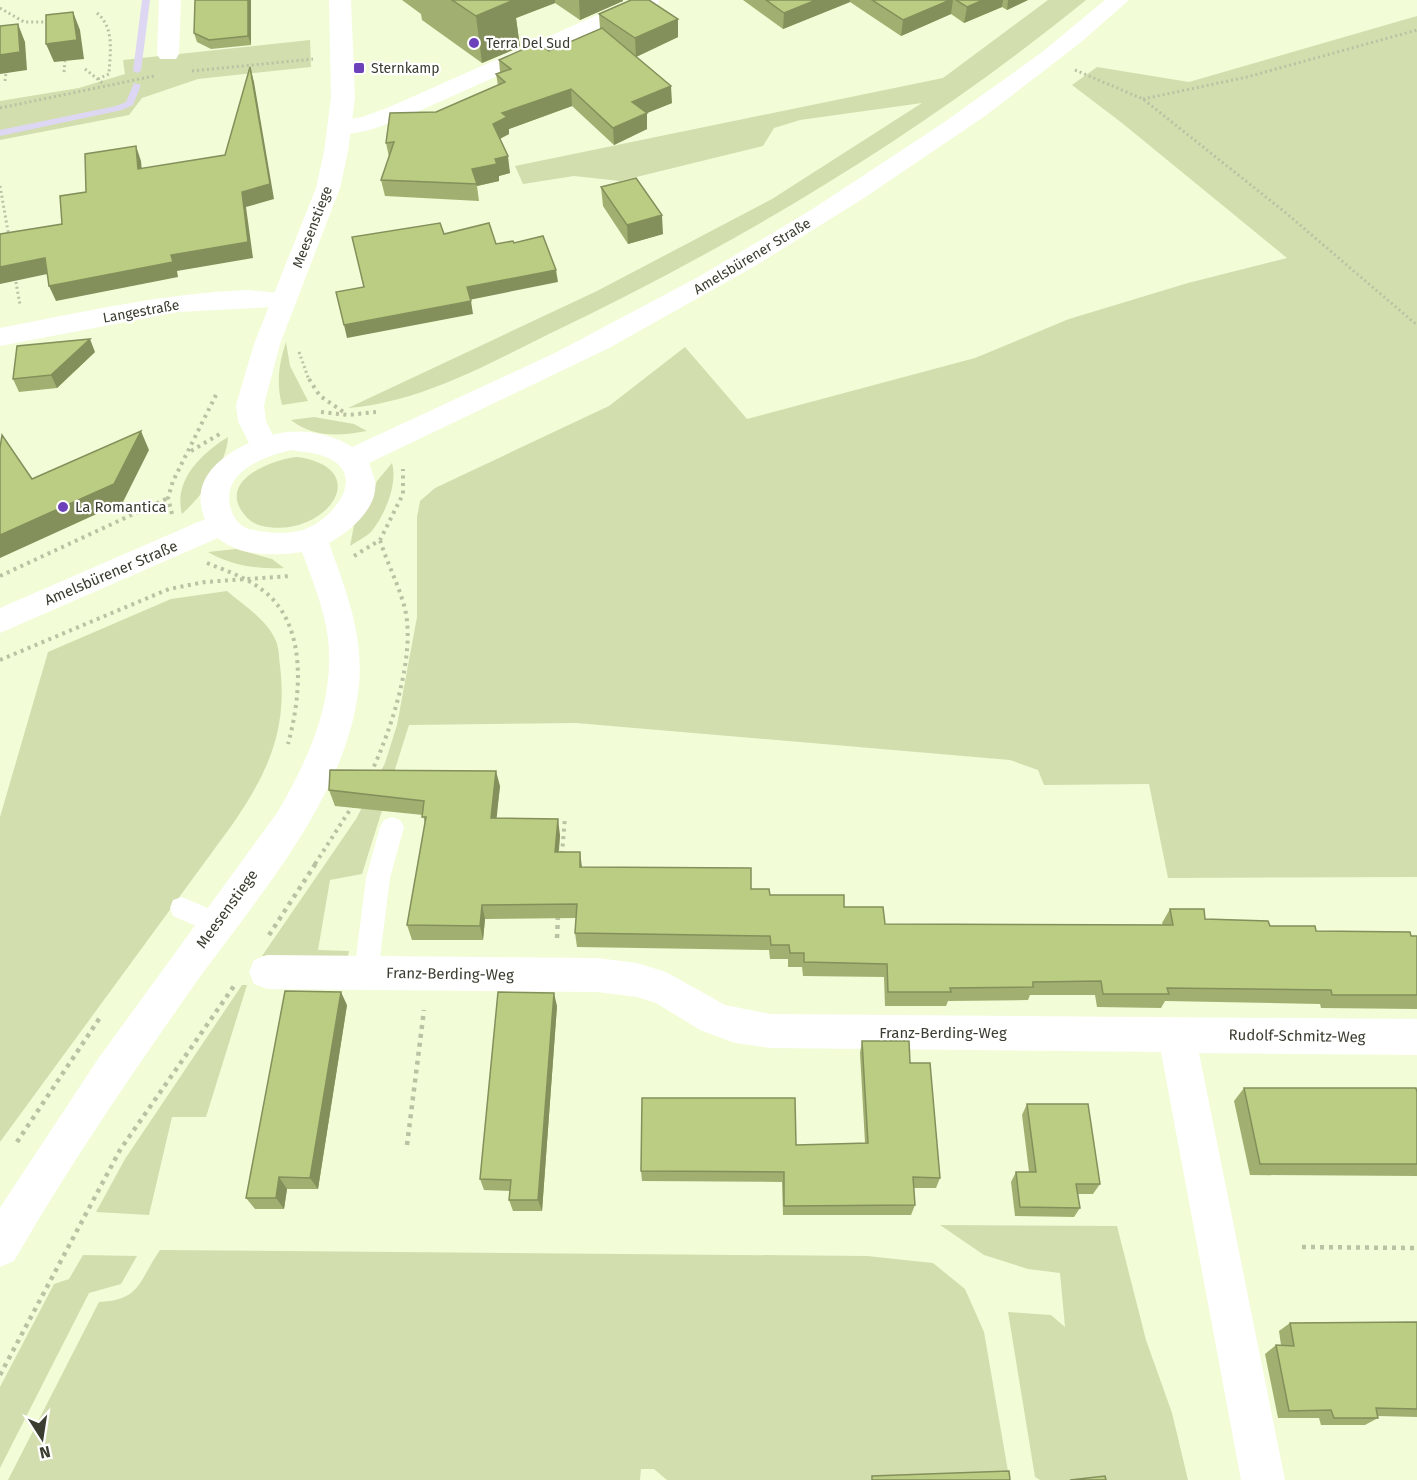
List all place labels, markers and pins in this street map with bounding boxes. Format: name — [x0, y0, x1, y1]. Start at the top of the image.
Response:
place label: Terra Del Sud — [486, 35, 570, 52]
marker: Terra Del Sud — [467, 36, 481, 50]
place label: Sternkamp — [371, 60, 440, 77]
marker: Sternkamp — [352, 61, 366, 75]
place label: La Romantica — [75, 498, 167, 516]
marker: La Romantica — [56, 500, 70, 514]

